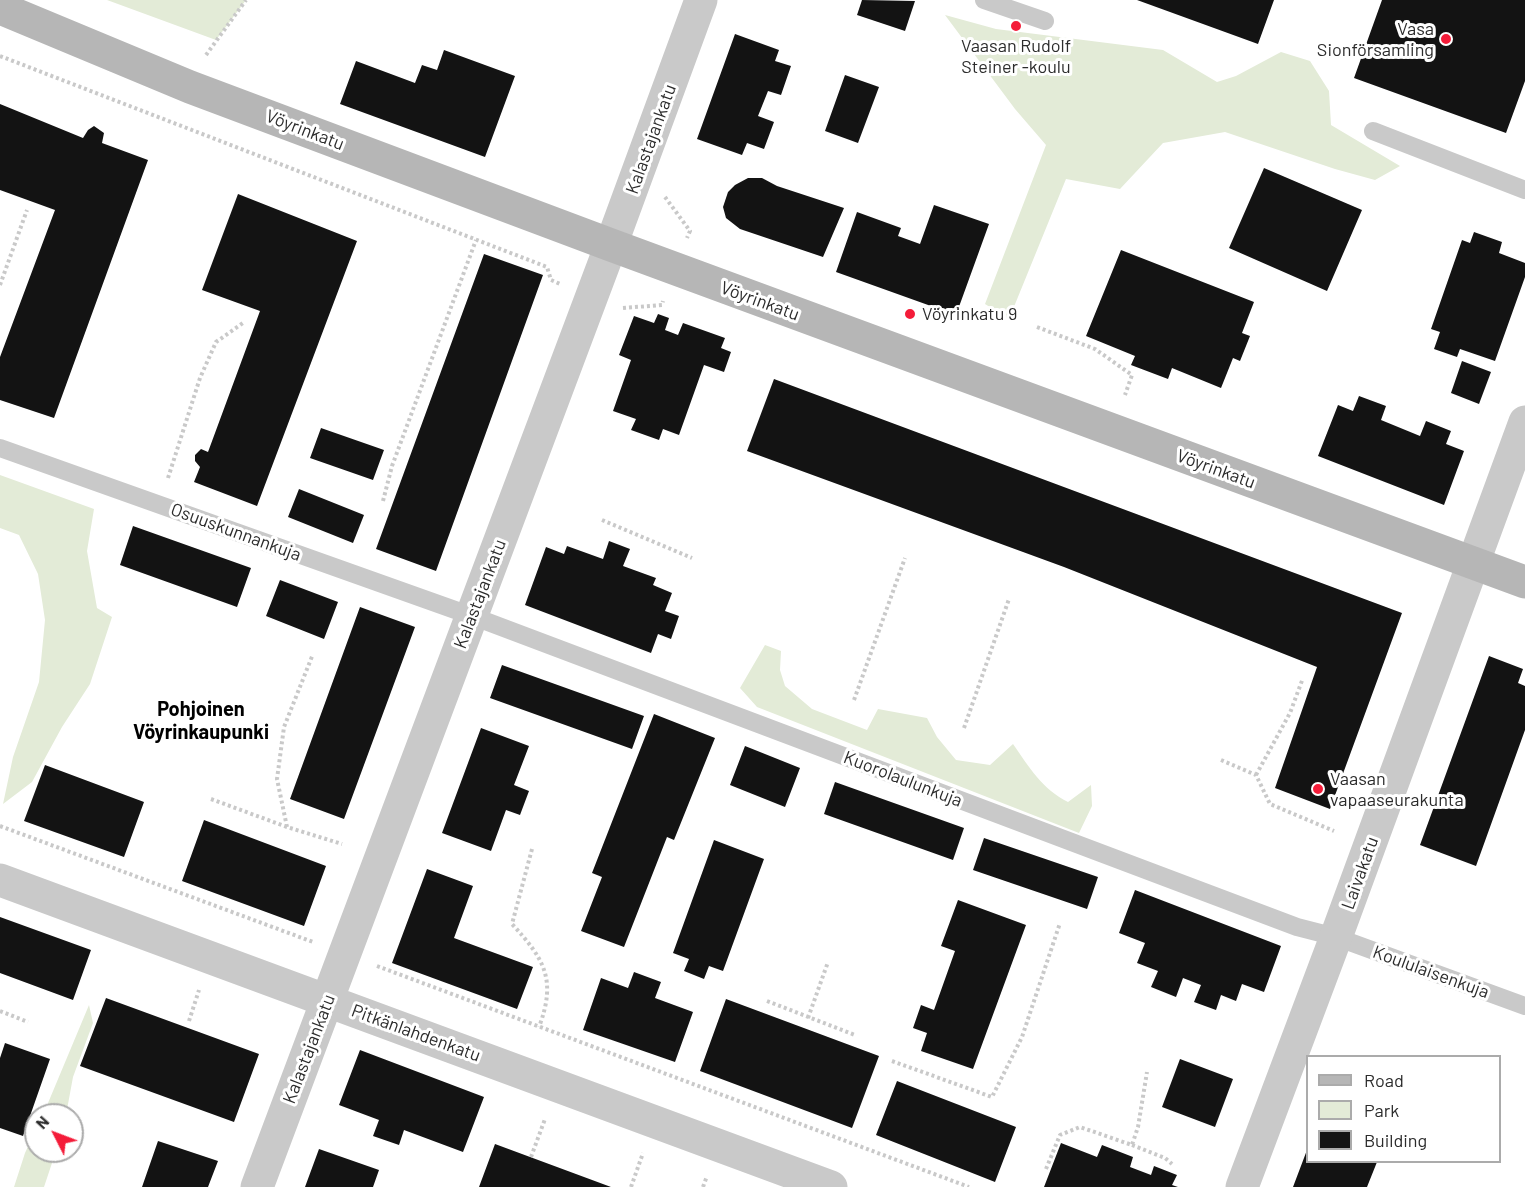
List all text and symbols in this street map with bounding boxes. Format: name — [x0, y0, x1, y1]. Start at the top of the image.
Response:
place label: Vasa Sionförsamling — [1317, 18, 1434, 60]
marker: Vaasan Rudolf Steiner -koulu — [1009, 19, 1023, 33]
marker: Vasa Sionförsamling — [1439, 32, 1453, 46]
place label: Vaasan Rudolf Steiner -koulu — [961, 35, 1071, 78]
street label: Kalastajankatu — [621, 81, 681, 197]
street label: Vöyrinkatu — [263, 105, 347, 155]
street label: Vöyrinkatu — [718, 277, 802, 325]
place label: Vöyrinkatu 9 — [922, 303, 1017, 325]
marker: Vöyrinkatu 9 — [903, 307, 917, 321]
street label: Vöyrinkatu — [1174, 445, 1258, 493]
street label: Osuuskunnankuja — [168, 498, 304, 566]
street label: Kalastajankatu — [449, 536, 511, 652]
district label: Pohjoinen Vöyrinkaupunki — [133, 697, 269, 744]
street label: Kuorolaulunkuja — [841, 746, 965, 812]
place label: Vaasan vapaaseurakunta — [1330, 768, 1464, 810]
marker: Vaasan vapaaseurakunta — [1311, 782, 1325, 796]
street label: Laivakatu — [1337, 834, 1383, 912]
street label: Koululaisenkuja — [1370, 941, 1492, 1003]
street label: Kalastajankatu — [278, 991, 340, 1107]
street label: Pitkänlahdenkatu — [349, 1000, 483, 1066]
legend — [1306, 1055, 1501, 1163]
text: Road — [1364, 1069, 1404, 1091]
text: Park — [1364, 1099, 1399, 1121]
north arrow — [24, 1103, 84, 1163]
text: N — [31, 1112, 52, 1132]
text: Building — [1364, 1129, 1427, 1151]

